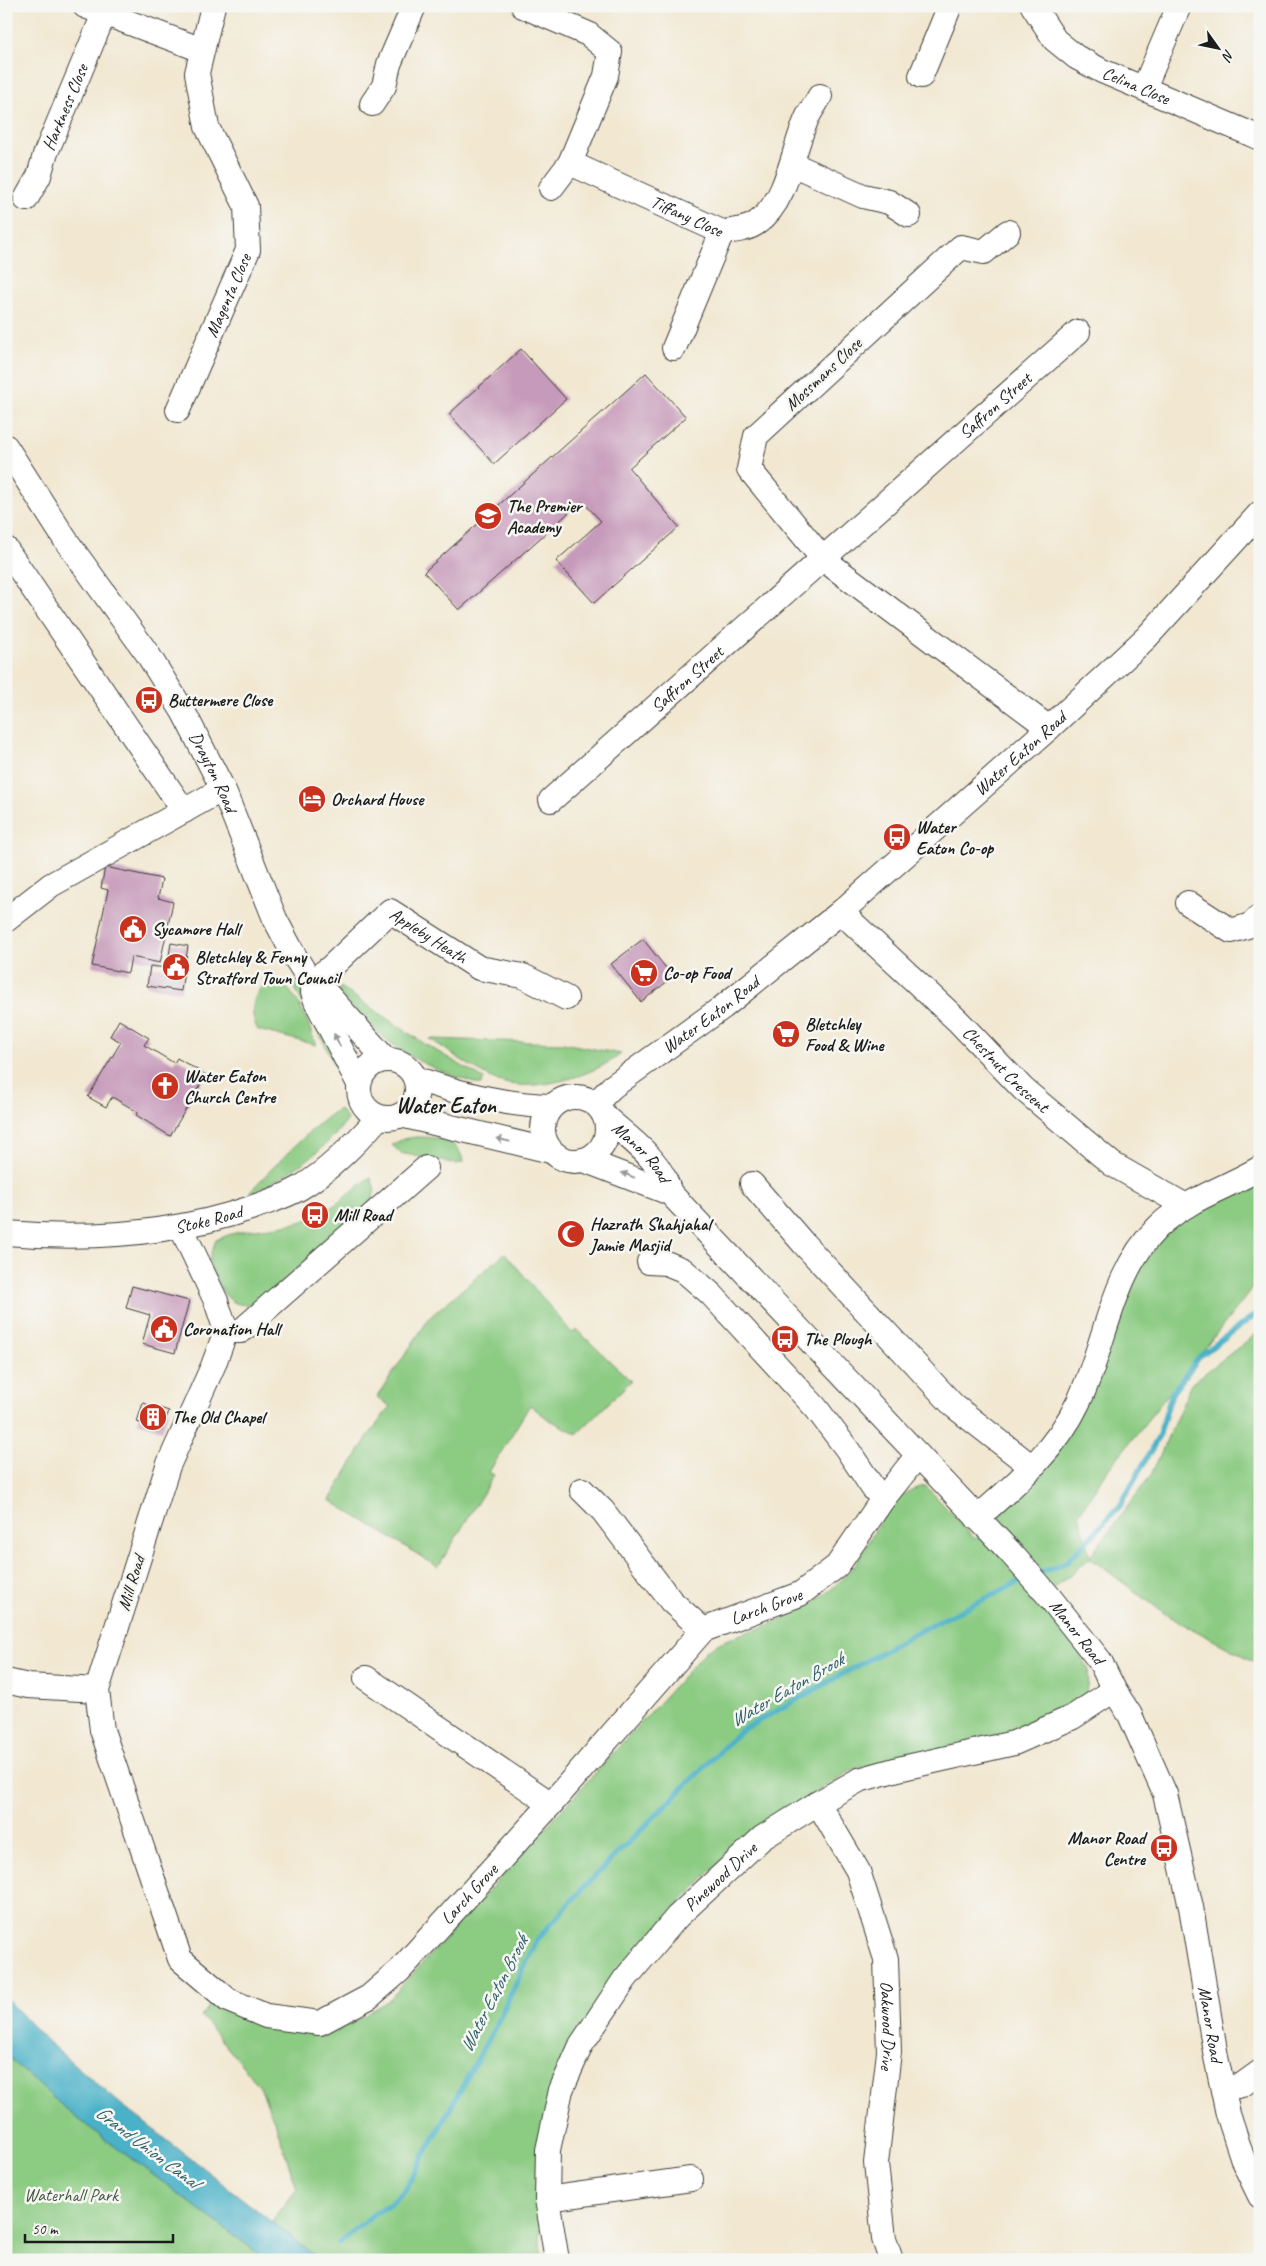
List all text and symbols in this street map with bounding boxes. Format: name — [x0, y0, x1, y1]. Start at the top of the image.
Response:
north arrow — [1194, 22, 1244, 72]
text: N — [1218, 47, 1238, 65]
street label: Harkness Close — [37, 60, 93, 154]
street label: Celina Close — [1099, 61, 1174, 110]
street label: Tiffany Close — [648, 190, 727, 242]
street label: Magenta Close — [200, 249, 256, 341]
street label: Mossmans Close — [780, 332, 867, 415]
street label: Saffron Street — [954, 366, 1037, 444]
place label: The Premier Academy — [507, 495, 584, 538]
school or university icon: The Premier Academy — [473, 501, 503, 531]
street label: Saffron Street — [646, 640, 729, 717]
bus stop icon: Buttermere Close — [134, 685, 164, 715]
place label: Buttermere Close — [168, 689, 274, 711]
street label: Water Eaton Road — [969, 705, 1073, 800]
street label: Drayton Road — [184, 728, 243, 818]
hotel icon: Orchard House — [297, 784, 327, 814]
place label: Orchard House — [331, 788, 425, 810]
place label: Water Eaton Co-op — [916, 816, 994, 859]
bus stop icon: Water Eaton Co-op — [882, 822, 912, 852]
street label: Appleby Heath — [386, 903, 473, 969]
public building icon: Sycamore Hall — [118, 914, 148, 944]
place label: Sycamore Hall — [152, 918, 243, 940]
place label: Bletchley & Fenny Stratford Town Council — [195, 946, 343, 989]
public building icon: Bletchley & Fenny Stratford Town Council — [161, 952, 191, 982]
supermarket icon: Co-op Food — [629, 958, 659, 988]
place label: Co-op Food — [663, 962, 734, 984]
street label: Water Eaton Road — [658, 969, 766, 1058]
place label: Bletchley Food & Wine — [805, 1013, 885, 1056]
supermarket icon: Bletchley Food & Wine — [771, 1019, 801, 1049]
street label: Chestnut Crescent — [958, 1022, 1055, 1118]
one-way arrow — [333, 1033, 341, 1048]
place label: Water Eaton Church Centre — [184, 1065, 277, 1108]
church icon: Water Eaton Church Centre — [150, 1071, 180, 1101]
district label: Water Eaton — [396, 1092, 497, 1120]
street label: Manor Road — [608, 1117, 677, 1189]
one-way arrow — [496, 1136, 511, 1144]
one-way arrow — [620, 1171, 635, 1179]
street label: Stoke Road — [173, 1200, 248, 1238]
bus stop icon: Mill Road — [300, 1200, 330, 1230]
place label: Mill Road — [334, 1204, 395, 1226]
place label: Hazrath Shahjahal Jamie Masjid — [588, 1213, 714, 1256]
mosque icon: Hazrath Shahjahal Jamie Masjid — [556, 1219, 586, 1249]
public building icon: Coronation Hall — [149, 1314, 179, 1344]
place label: Coronation Hall — [183, 1318, 284, 1340]
bus stop icon: The Plough — [770, 1324, 800, 1354]
place label: The Plough — [804, 1328, 873, 1350]
building icon: The Old Chapel — [138, 1402, 168, 1432]
place label: The Old Chapel — [172, 1406, 268, 1428]
street label: Mill Road — [112, 1550, 151, 1613]
street label: Larch Grove — [727, 1583, 806, 1630]
street label: Manor Road — [1045, 1595, 1111, 1671]
water label: Water Eaton Brook — [726, 1646, 851, 1732]
place label: Manor Road Centre — [1067, 1827, 1148, 1870]
bus stop icon: Manor Road Centre — [1149, 1833, 1179, 1863]
street label: Pinewood Drive — [679, 1837, 762, 1916]
street label: Larch Grove — [436, 1858, 503, 1929]
water label: Water Eaton Brook — [454, 1928, 535, 2056]
street label: Oakwood Drive — [876, 1981, 900, 2073]
street label: Manor Road — [1193, 1985, 1228, 2067]
water label: Grand Union Canal — [91, 2100, 209, 2198]
park label: Waterhall Park — [24, 2184, 119, 2206]
scale bar — [25, 2211, 172, 2243]
text: 50 m — [32, 2220, 59, 2239]

